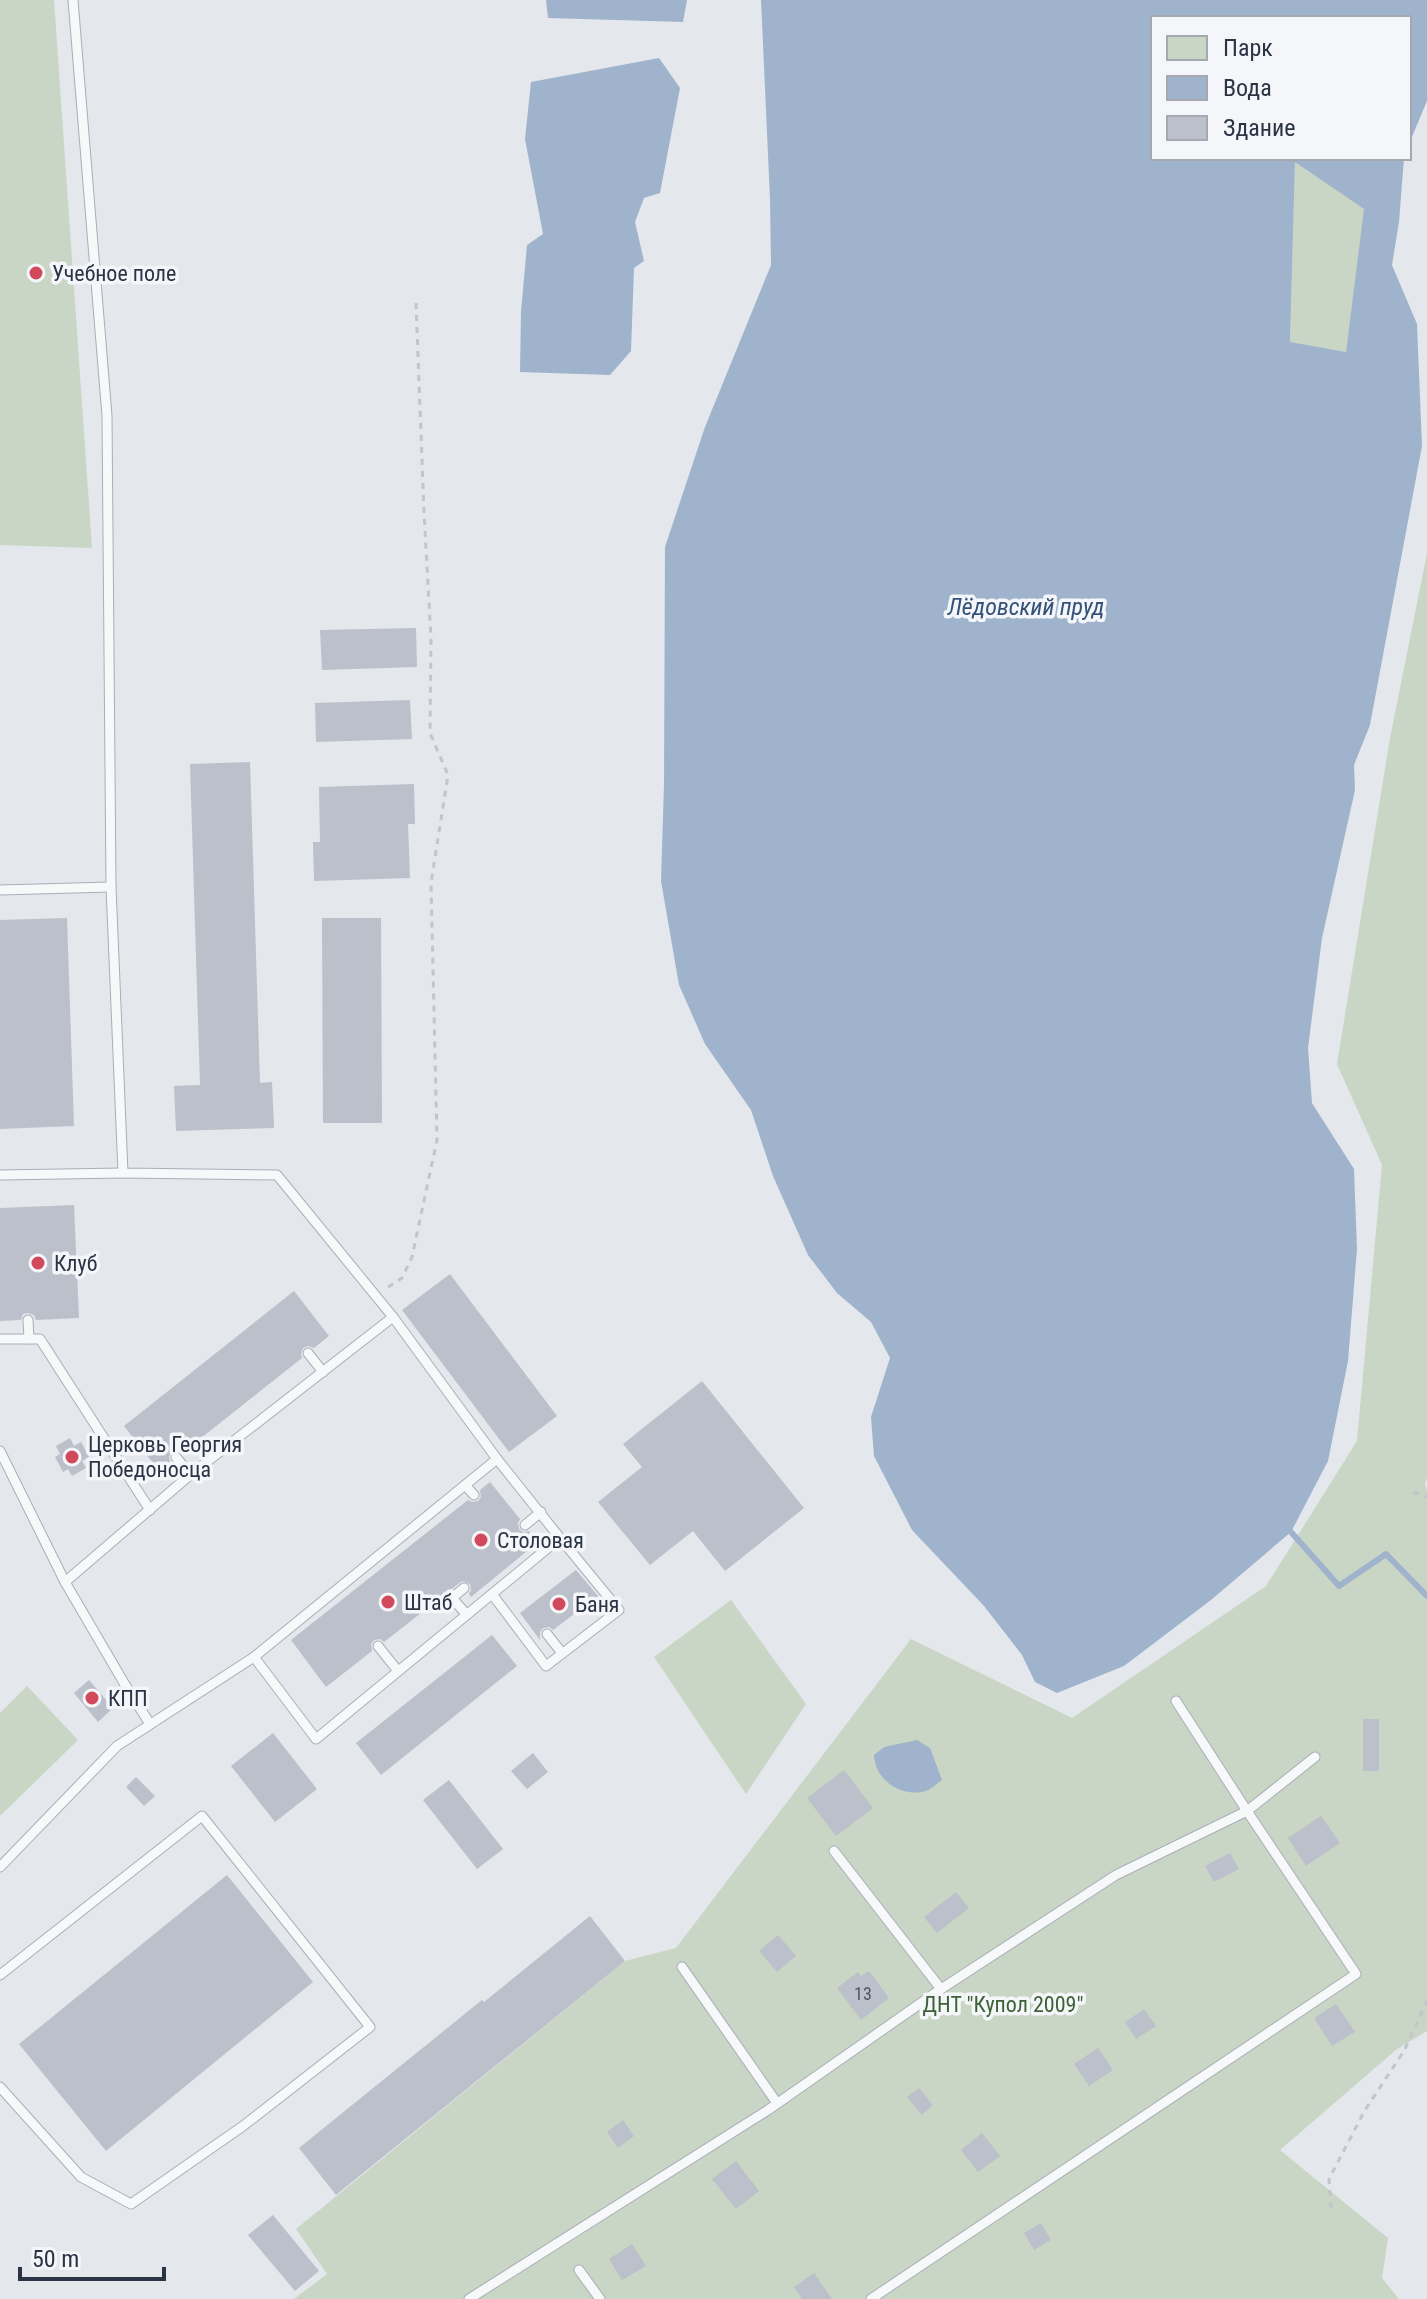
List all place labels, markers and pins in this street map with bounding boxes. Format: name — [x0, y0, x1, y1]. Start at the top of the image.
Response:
place label: Учебное поле — [52, 261, 176, 286]
marker: Учебное поле — [27, 264, 45, 282]
place label: Клуб — [54, 1251, 97, 1276]
marker: Клуб — [29, 1254, 47, 1272]
place label: Церковь Георгия Победоносца — [88, 1432, 242, 1482]
marker: Церковь Георгия Победоносца — [63, 1448, 81, 1466]
place label: Столовая — [497, 1528, 584, 1553]
marker: Столовая — [472, 1531, 490, 1549]
place label: Штаб — [404, 1590, 452, 1615]
place label: Баня — [575, 1592, 619, 1617]
marker: Штаб — [379, 1593, 397, 1611]
marker: Баня — [550, 1595, 568, 1613]
place label: КПП — [108, 1686, 148, 1711]
marker: КПП — [83, 1689, 101, 1707]

